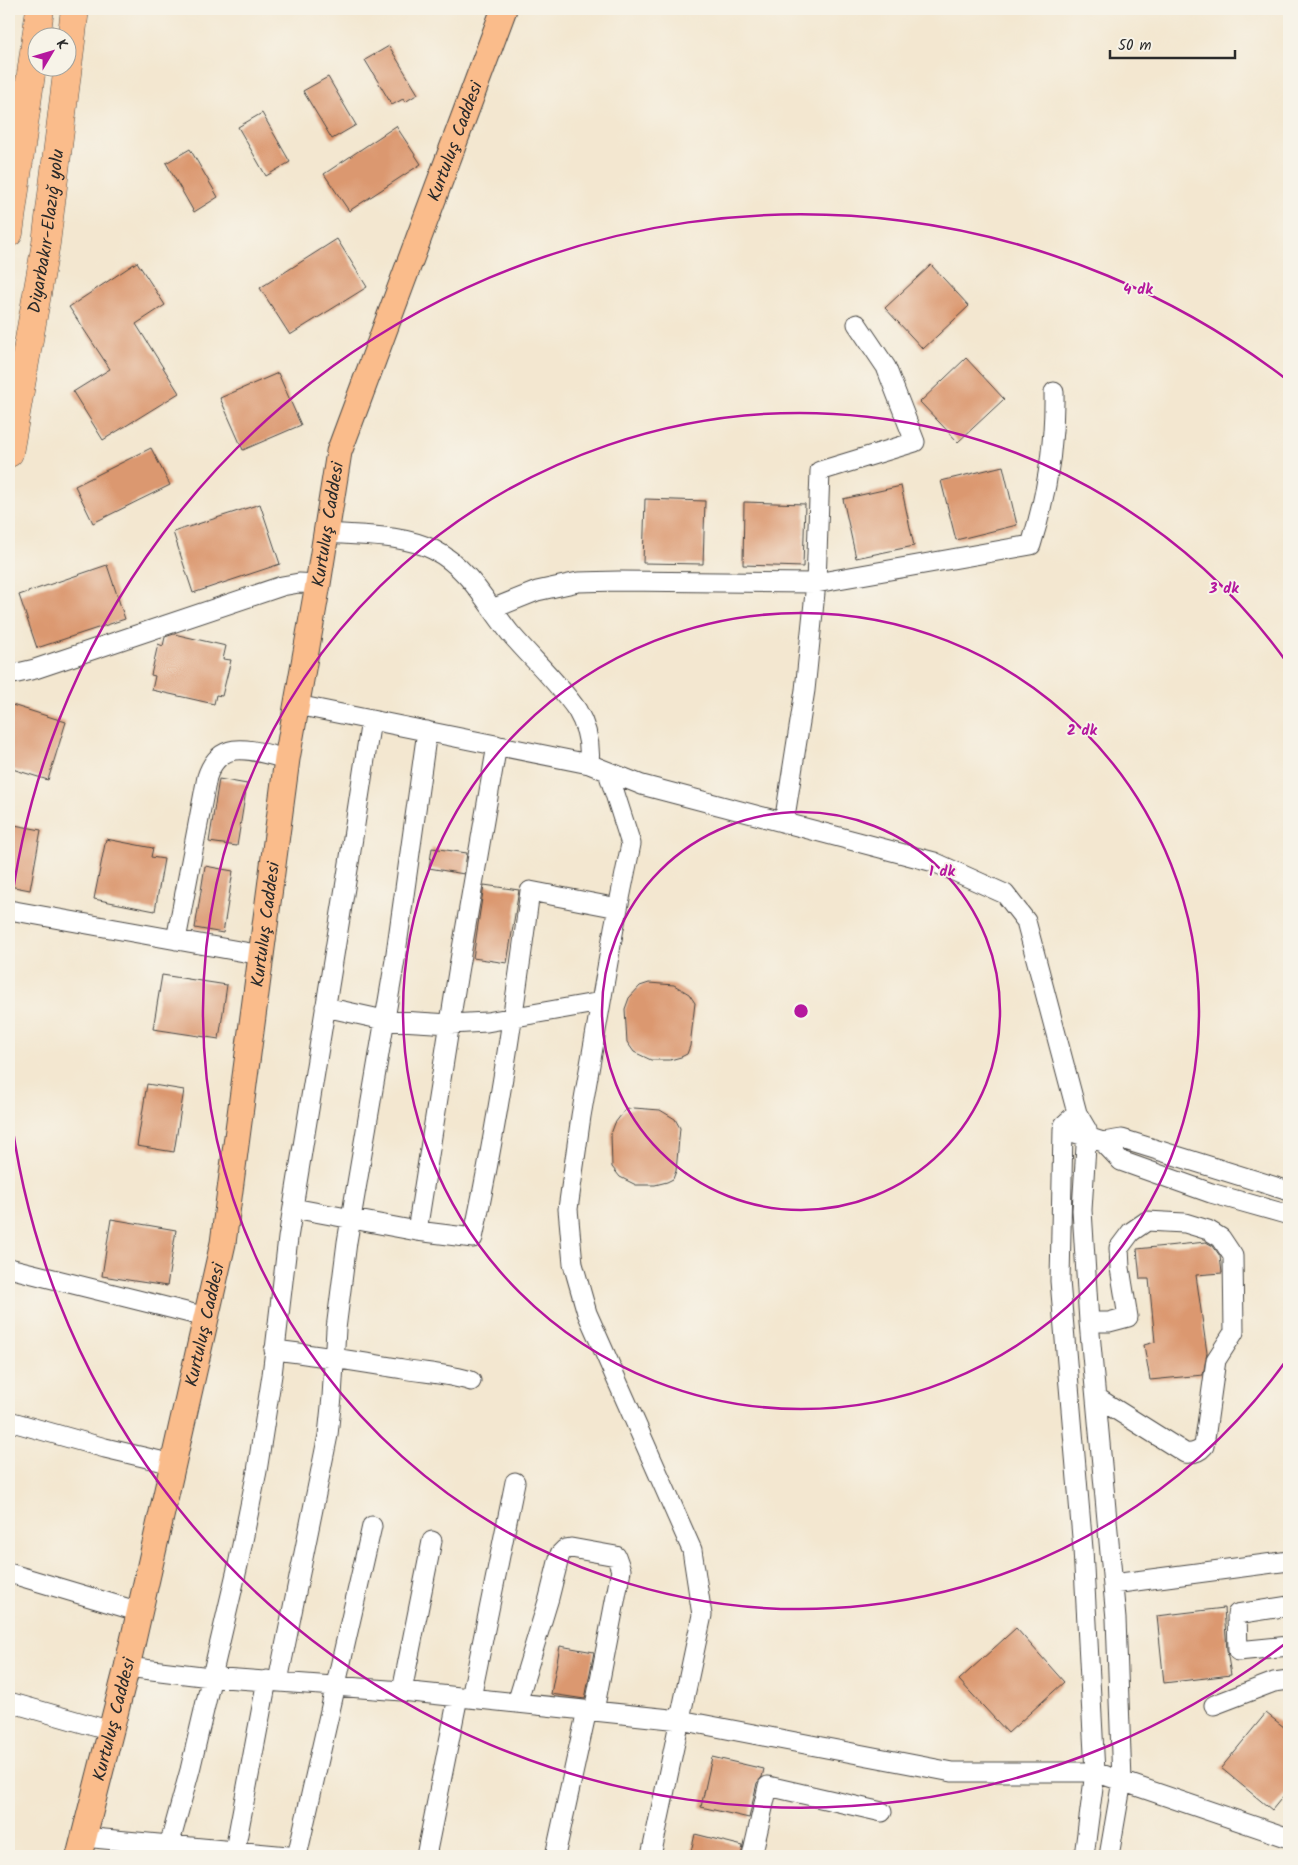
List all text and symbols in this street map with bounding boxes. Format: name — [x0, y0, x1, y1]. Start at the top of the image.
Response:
north arrow — [28, 28, 78, 78]
scale bar — [1110, 28, 1236, 60]
text: 50 m — [1118, 34, 1152, 58]
text: K — [50, 35, 73, 55]
street label: Kurtuluş Caddesi — [421, 77, 492, 206]
street label: Diyarbakır-Elazığ yolu — [21, 147, 74, 316]
text: 4 dk — [1123, 278, 1153, 302]
street label: Kurtuluş Caddesi — [305, 459, 353, 589]
text: 3 dk — [1208, 577, 1239, 601]
text: 2 dk — [1067, 719, 1098, 743]
street label: Kurtuluş Caddesi — [244, 860, 289, 989]
text: 1 dk — [929, 860, 955, 884]
centre of rings — [792, 1002, 810, 1020]
street label: Kurtuluş Caddesi — [178, 1260, 234, 1390]
street label: Kurtuluş Caddesi — [86, 1655, 145, 1784]

